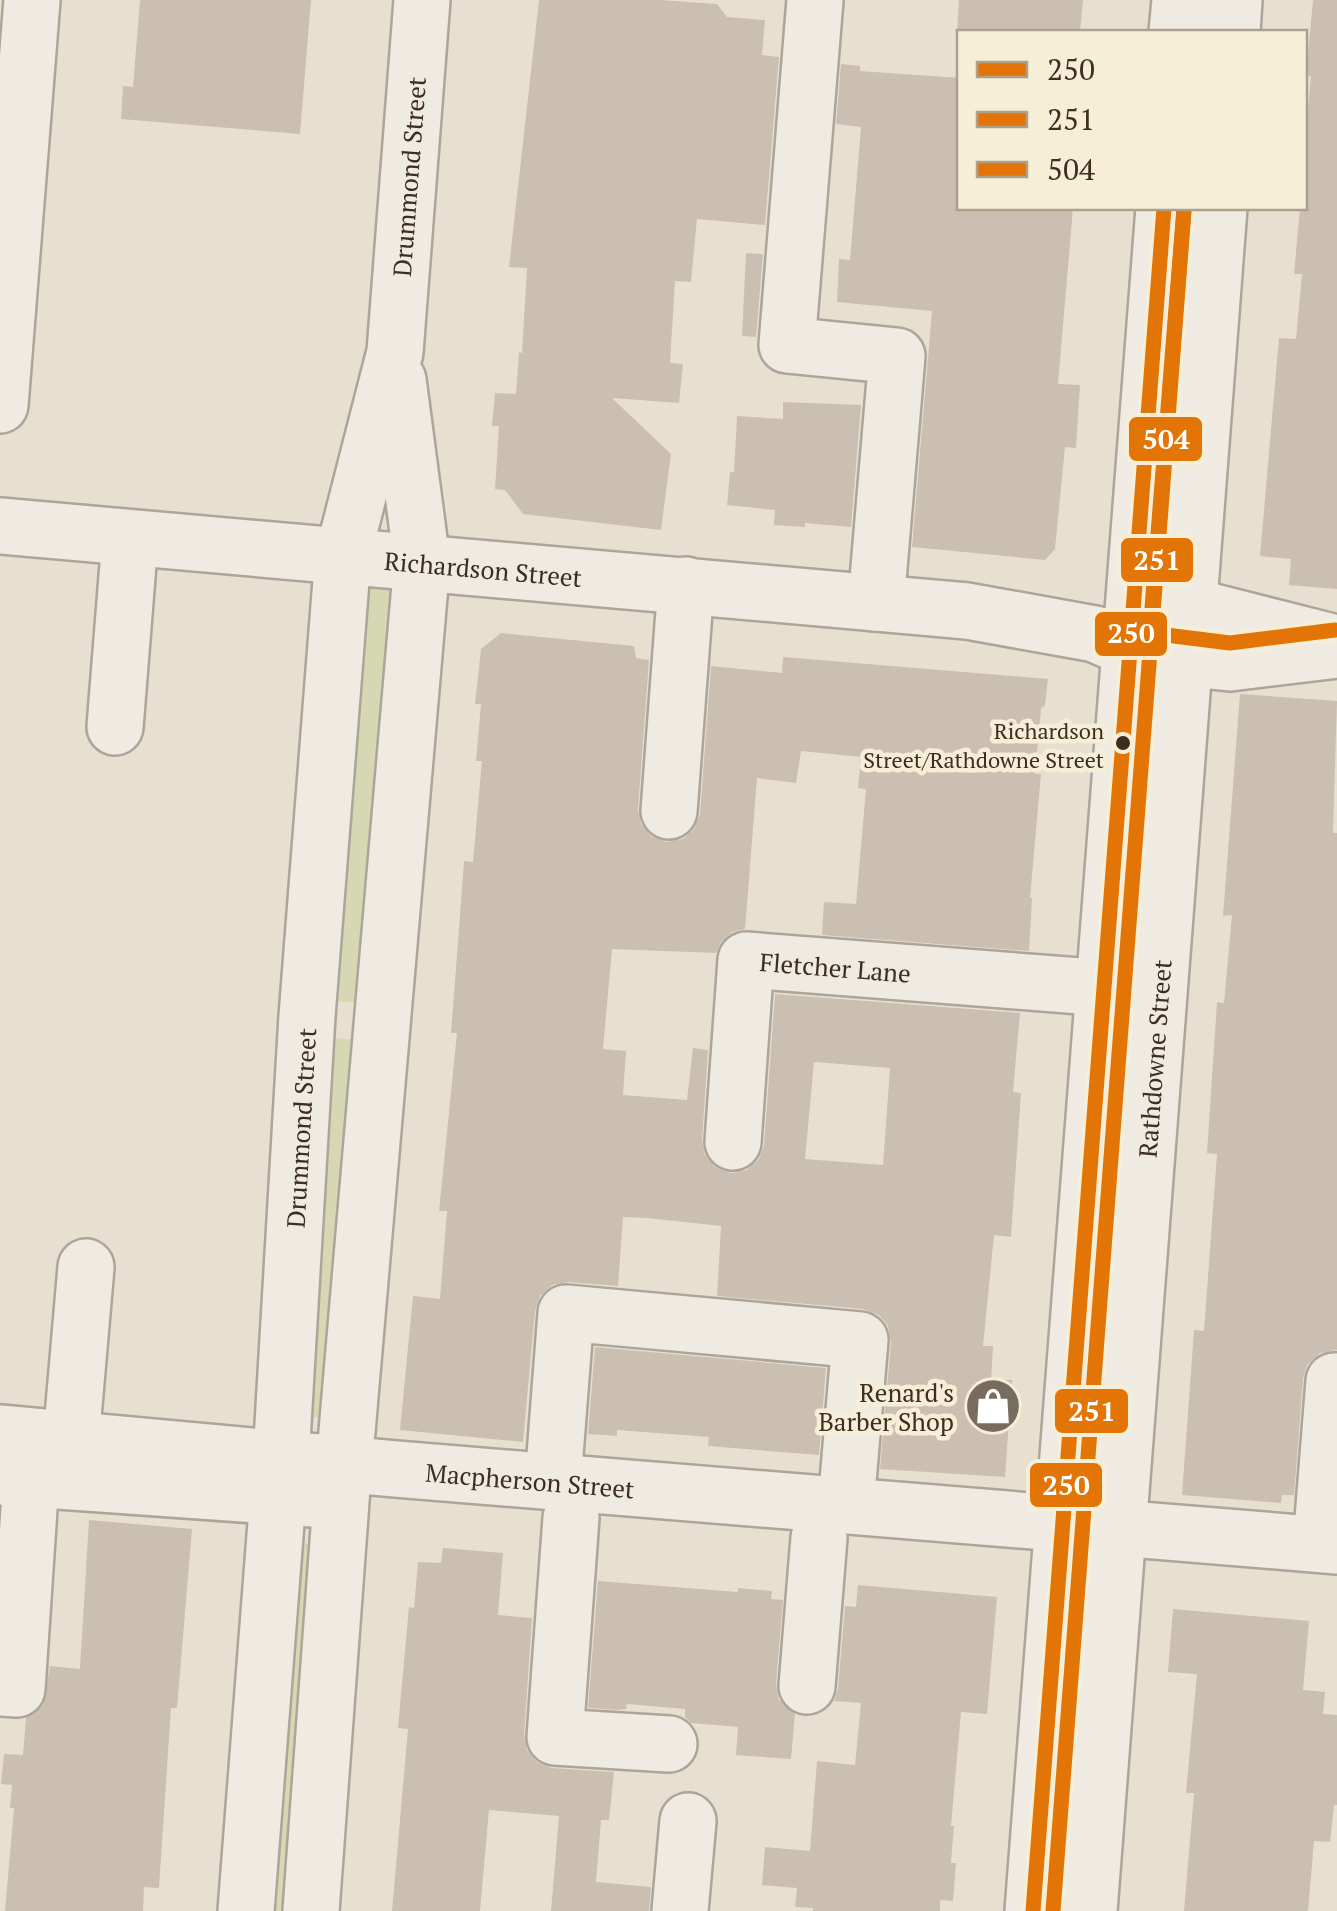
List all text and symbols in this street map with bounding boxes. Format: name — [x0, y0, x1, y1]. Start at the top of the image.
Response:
legend — [957, 30, 1307, 210]
text: 250 — [1047, 49, 1095, 89]
street label: Drummond Street — [384, 76, 433, 278]
text: 251 — [1047, 99, 1095, 139]
text: 504 — [1047, 149, 1095, 189]
line badge: 504 — [1127, 415, 1204, 463]
text: 504 — [1142, 420, 1190, 457]
line badge: 251 — [1119, 536, 1195, 584]
text: 251 — [1133, 541, 1181, 578]
street label: Richardson Street — [383, 543, 583, 594]
line badge: 250 — [1093, 610, 1169, 658]
text: 250 — [1107, 614, 1155, 651]
place label: Richardson Street/Rathdowne Street — [863, 716, 1104, 774]
marker: Richardson Street/Rathdowne Street — [1113, 733, 1133, 753]
street label: Fletcher Lane — [759, 945, 912, 989]
street label: Rathdowne Street — [1130, 958, 1178, 1159]
street label: Drummond Street — [278, 1027, 323, 1229]
place label: Renard's Barber Shop — [818, 1376, 954, 1438]
shop icon: Renard's Barber Shop — [963, 1376, 1023, 1436]
line badge: 251 — [1053, 1387, 1130, 1435]
text: 251 — [1068, 1392, 1116, 1429]
street label: Macpherson Street — [424, 1455, 636, 1505]
line badge: 250 — [1028, 1461, 1104, 1509]
text: 250 — [1042, 1466, 1090, 1503]

